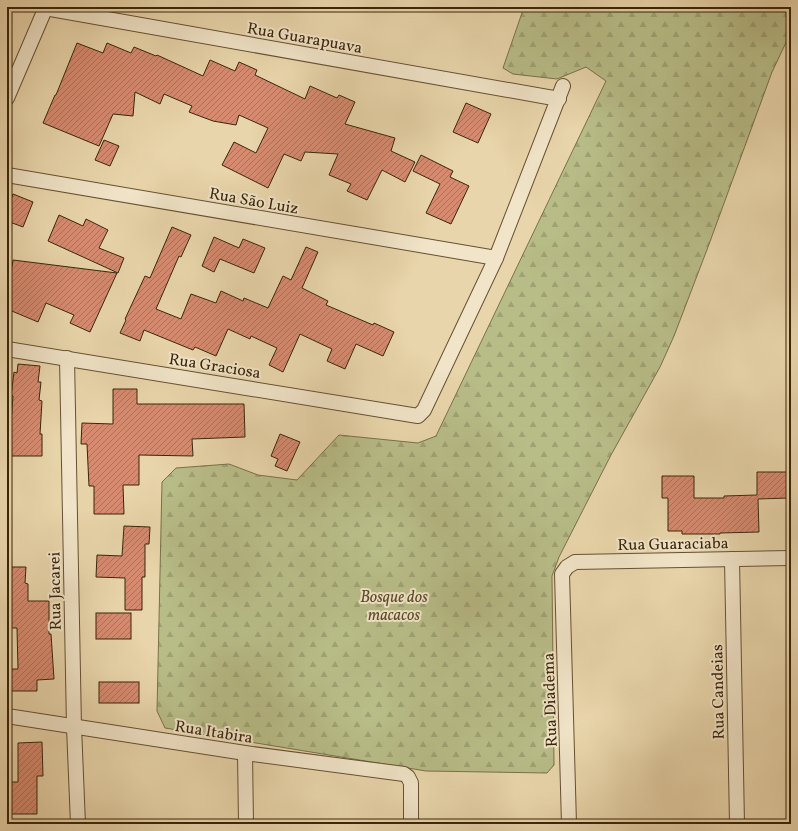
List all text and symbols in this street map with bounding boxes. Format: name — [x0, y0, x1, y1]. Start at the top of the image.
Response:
street label: Rua Guarapuava — [245, 18, 364, 60]
street label: Rua São Luiz — [207, 183, 300, 221]
street label: Rua Graciosa — [167, 349, 262, 385]
street label: Rua Guaraciaba — [617, 533, 729, 557]
street label: Rua Jacarei — [44, 551, 68, 630]
park label: Bosque dos macacos — [360, 587, 428, 627]
street label: Rua Candeias — [707, 644, 731, 740]
street label: Rua Diadema — [538, 652, 564, 747]
street label: Rua Itabira — [173, 716, 254, 750]

